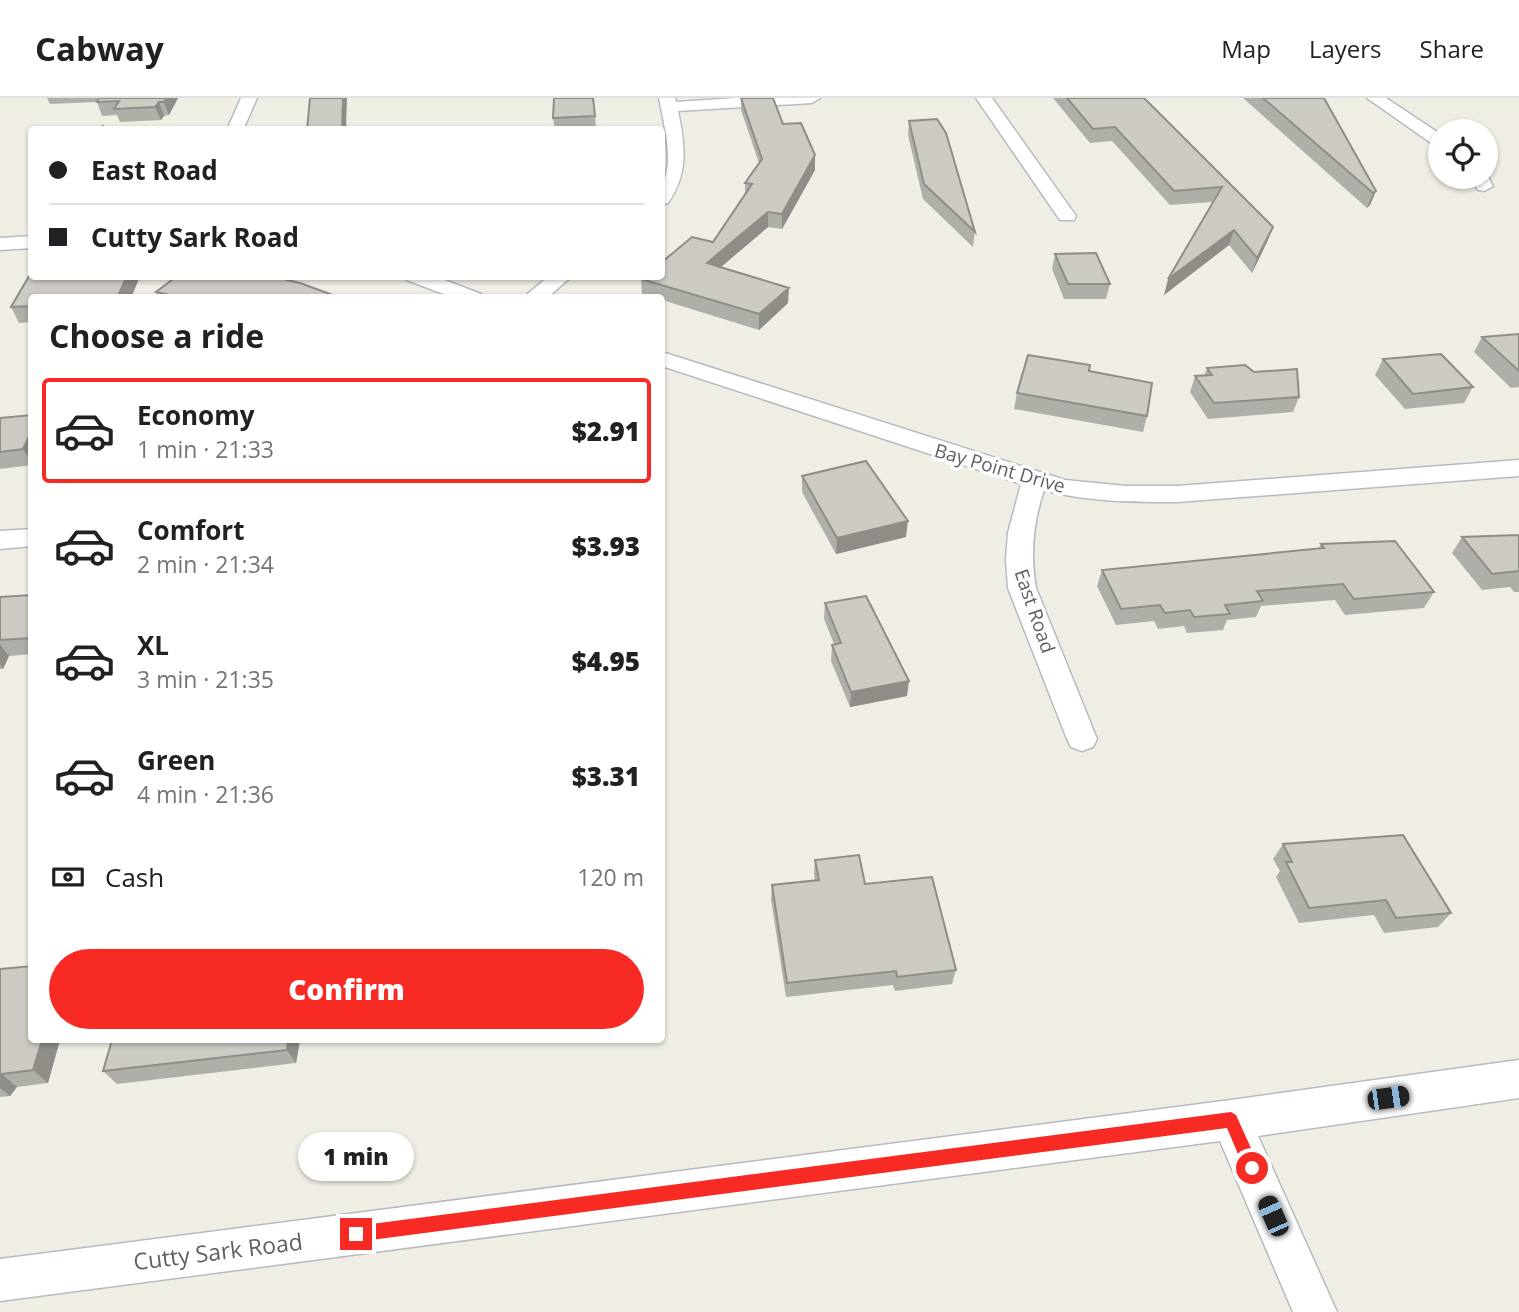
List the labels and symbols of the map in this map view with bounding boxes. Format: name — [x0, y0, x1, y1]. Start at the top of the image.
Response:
street label: Bay Point Drive — [932, 437, 1068, 499]
street label: East Road — [1009, 566, 1061, 656]
car — [1366, 1085, 1411, 1111]
callout: 1 min — [298, 1132, 414, 1182]
route start — [1236, 1152, 1268, 1184]
car — [1255, 1193, 1292, 1239]
route end — [340, 1218, 372, 1250]
street label: Cutty Sark Road — [131, 1225, 304, 1277]

